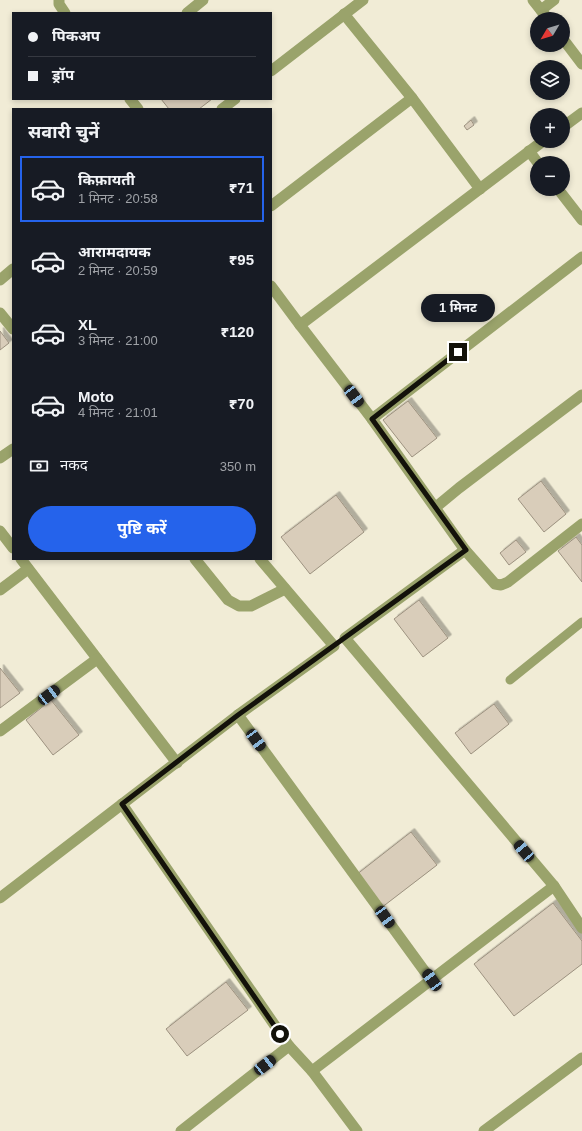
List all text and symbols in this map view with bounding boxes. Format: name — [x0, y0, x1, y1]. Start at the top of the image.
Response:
north arrow — [530, 12, 570, 52]
map controls — [530, 12, 570, 196]
text: पिकअप — [52, 27, 100, 44]
button: layers — [530, 60, 570, 100]
text: ड्रॉप — [52, 66, 74, 83]
button: + — [530, 108, 570, 148]
text: सवारी चुनें — [28, 122, 99, 142]
button: − — [530, 156, 570, 196]
icon: car — [30, 171, 66, 207]
text: किफ़ायती — [78, 171, 135, 188]
text: ₹71 — [229, 179, 254, 196]
text: 1 मिनट · 20:58 — [78, 191, 158, 206]
icon: car — [30, 243, 66, 279]
text: आरामदायक — [78, 243, 151, 260]
text: ₹95 — [229, 251, 254, 268]
text: 2 मिनट · 20:59 — [78, 263, 158, 278]
callout: 1 मिनट — [421, 294, 495, 322]
text: 1 मिनट — [439, 300, 477, 315]
icon: car — [30, 315, 66, 351]
text: XL — [78, 316, 97, 333]
text: ₹120 — [220, 323, 254, 340]
text: 3 मिनट · 21:00 — [78, 333, 158, 348]
route end — [449, 343, 467, 361]
car — [342, 383, 366, 409]
icon: car — [30, 387, 66, 423]
text: Moto — [78, 388, 114, 405]
text: ₹70 — [229, 395, 254, 412]
text: 4 मिनट · 21:01 — [78, 405, 158, 420]
icon: cash — [28, 455, 50, 477]
text: नकद — [60, 456, 88, 473]
text: 350 m — [220, 459, 256, 474]
button: पुष्टि करें — [28, 506, 256, 552]
car — [36, 683, 62, 707]
car — [244, 727, 268, 753]
car — [512, 838, 536, 864]
car — [373, 904, 397, 930]
car — [420, 967, 444, 993]
route start — [271, 1025, 289, 1043]
car — [252, 1053, 278, 1077]

